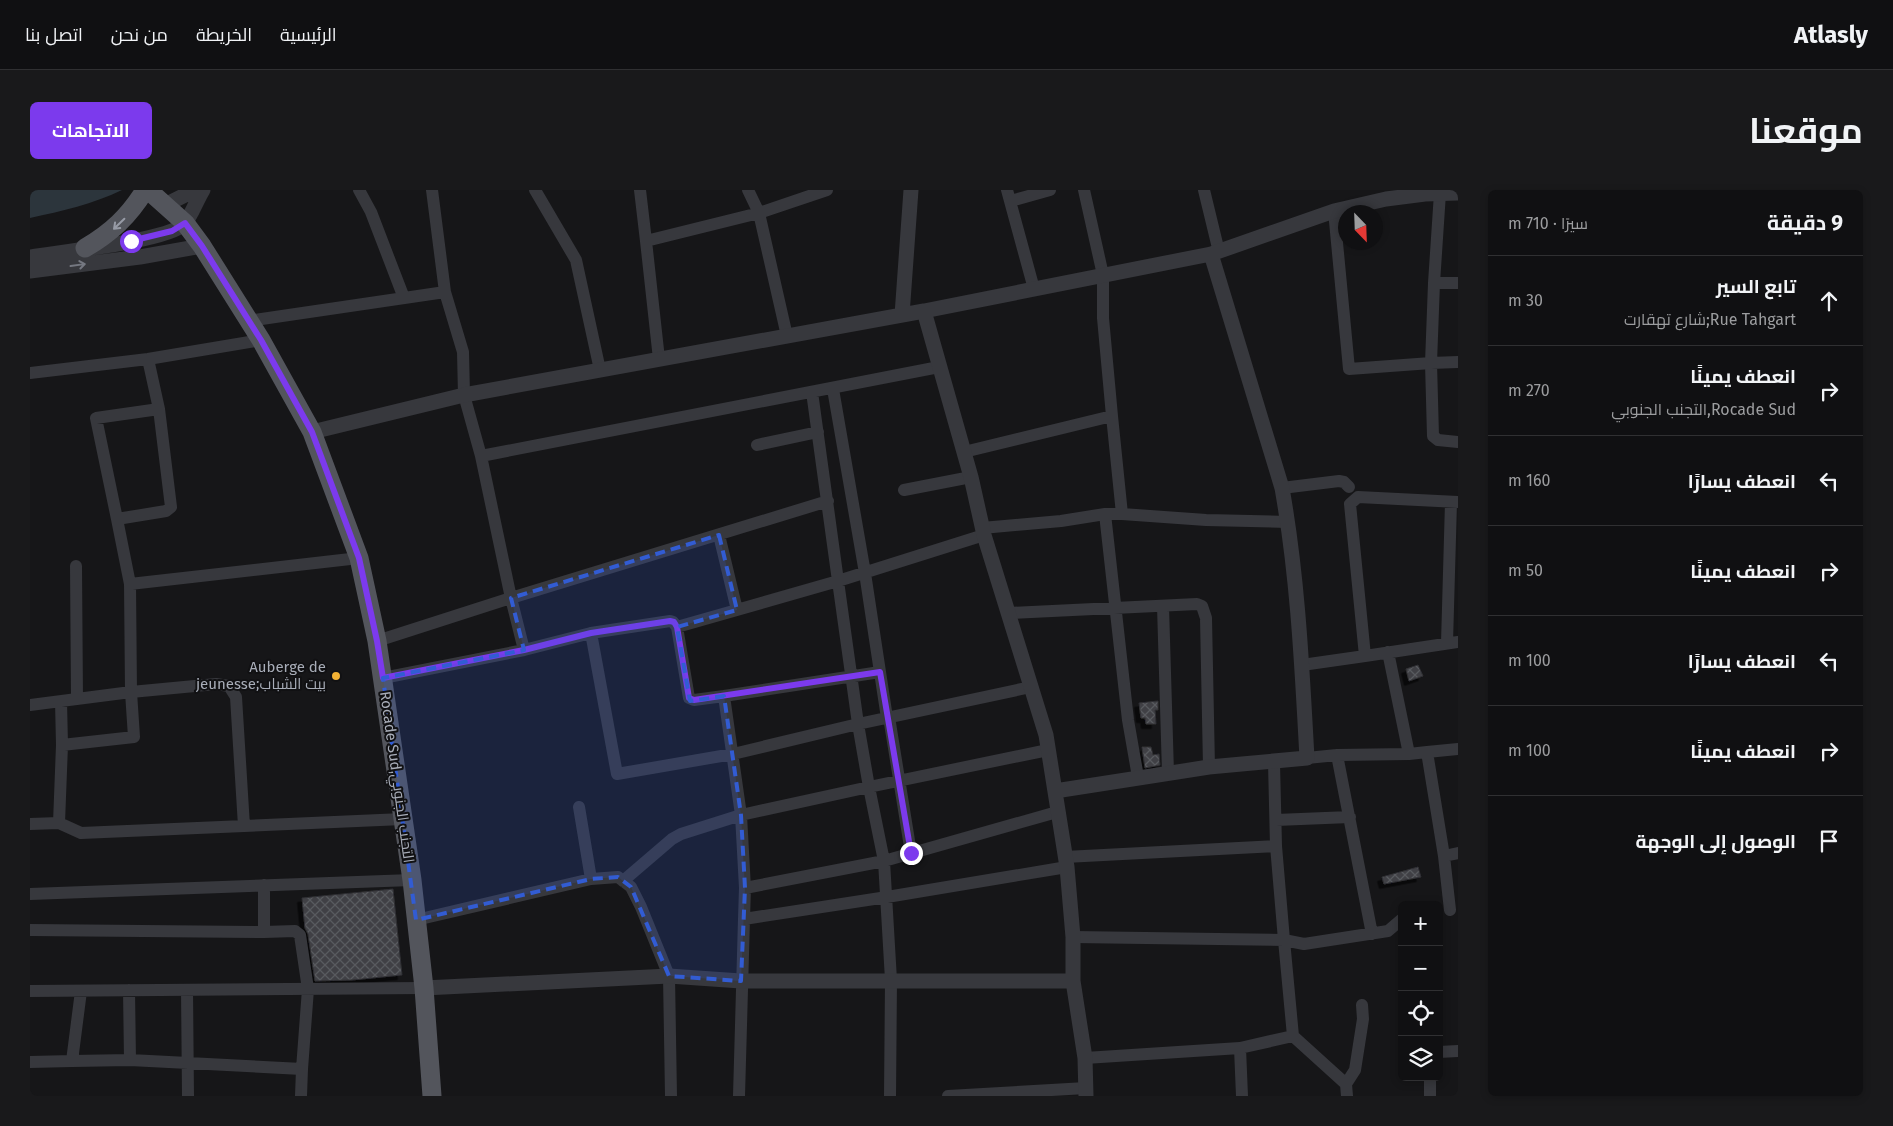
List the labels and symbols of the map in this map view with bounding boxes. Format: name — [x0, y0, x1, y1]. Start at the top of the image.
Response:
north arrow — [1338, 205, 1383, 250]
one-way arrow — [113, 218, 125, 230]
route start — [120, 230, 143, 253]
one-way arrow — [70, 260, 86, 270]
place label: Auberge de jeunesse;بيت الشباب — [195, 658, 326, 693]
marker: Auberge de jeunesse;بيت الشباب — [330, 670, 342, 682]
street label: Rocade Sud,التجنب الجنوبي — [373, 690, 418, 864]
route end — [900, 842, 923, 865]

